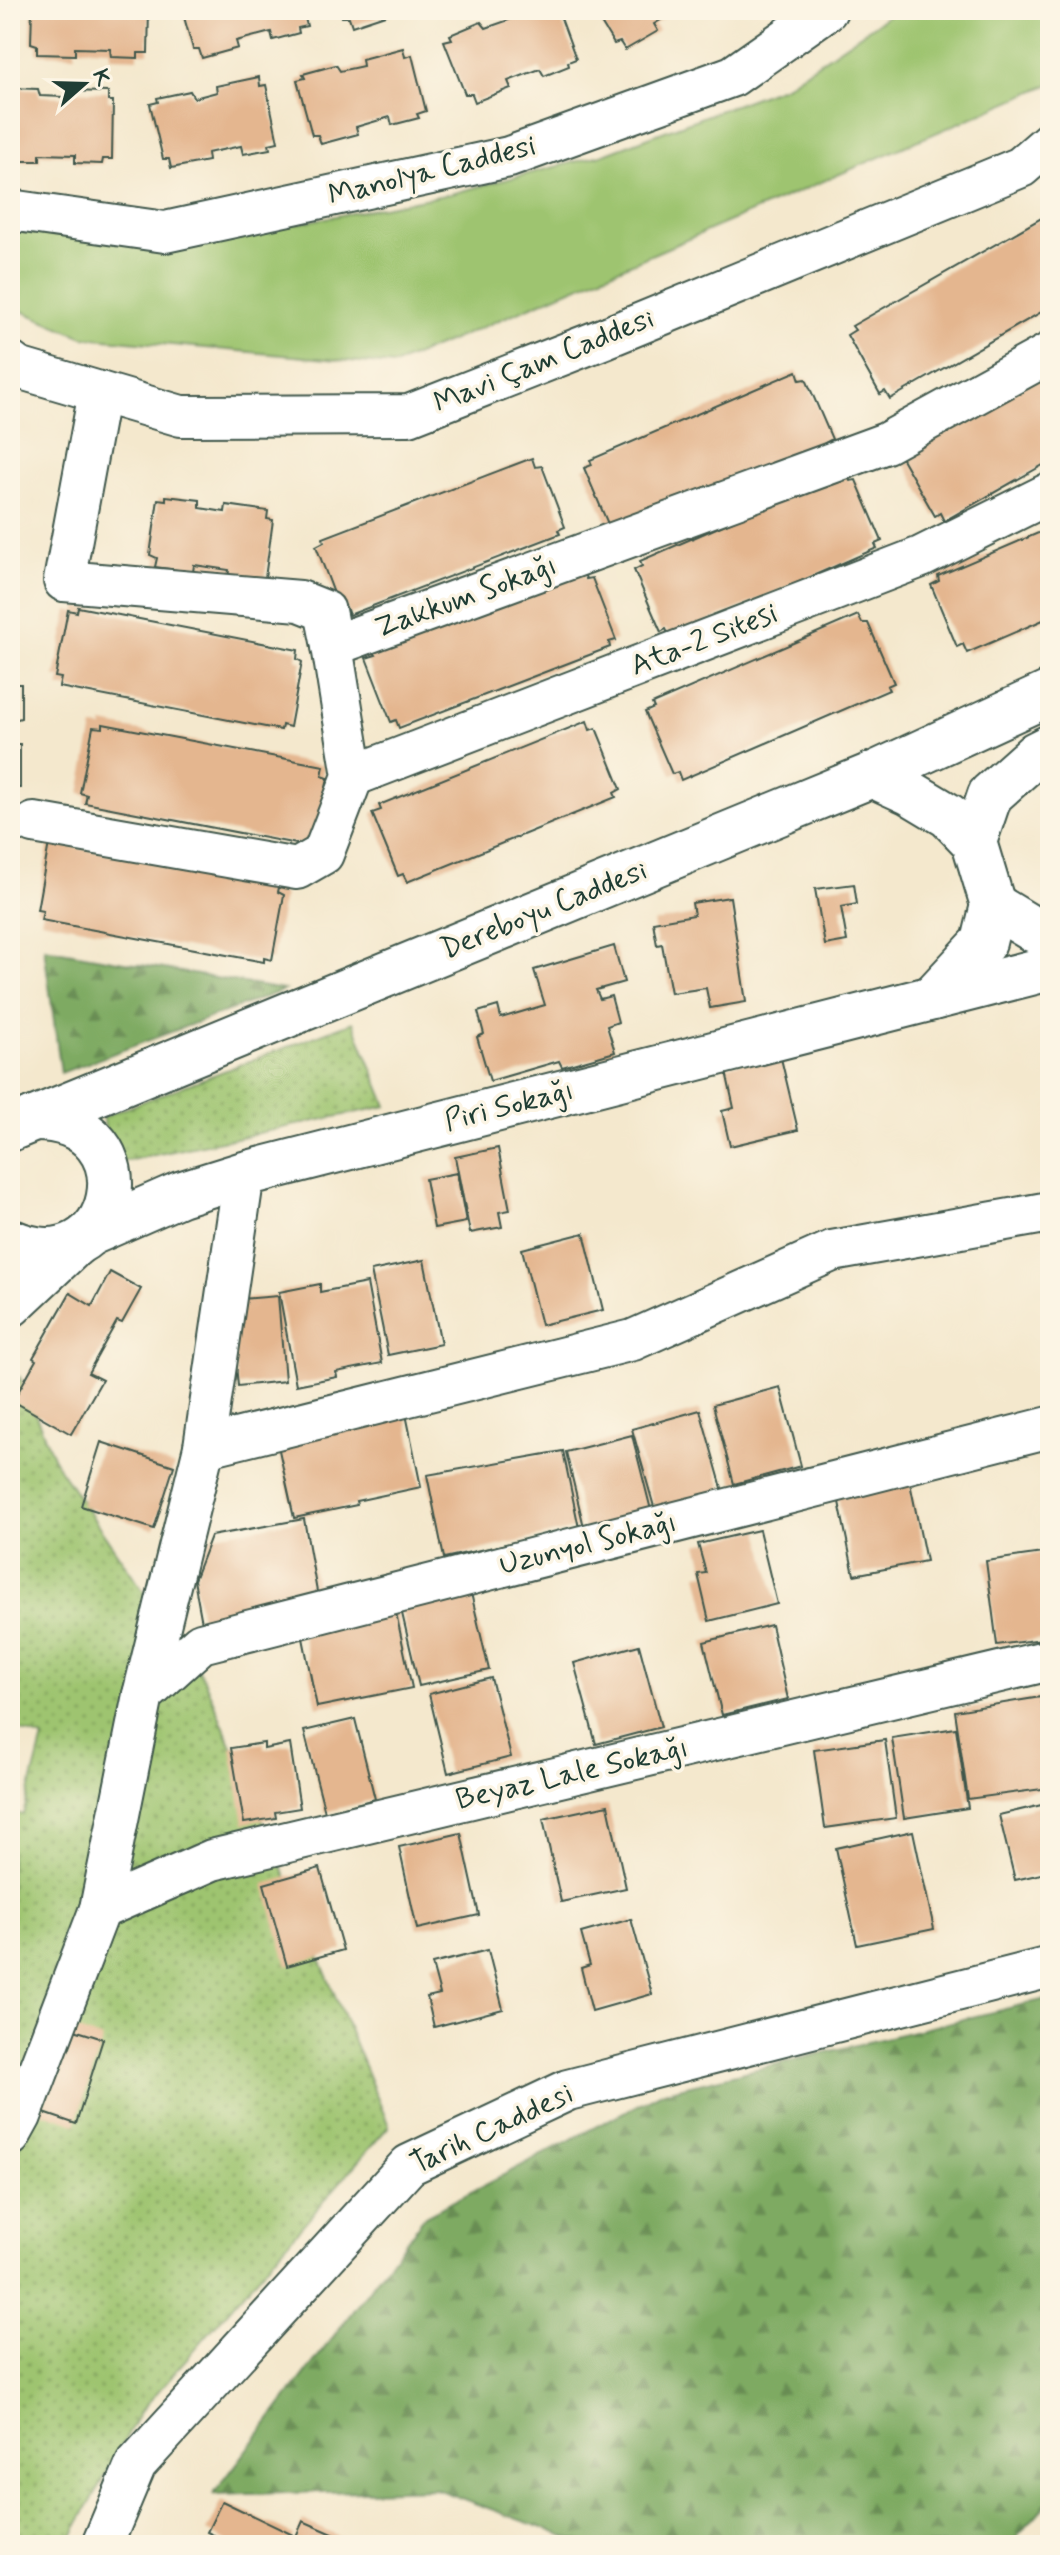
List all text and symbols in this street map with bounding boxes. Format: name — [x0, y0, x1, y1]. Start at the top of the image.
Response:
north arrow — [44, 44, 124, 124]
text: K — [85, 66, 117, 90]
street label: Manolya Caddesi — [324, 126, 540, 216]
street label: Mavi Çam Caddesi — [428, 299, 660, 423]
street label: Zakkum Sokağı — [370, 546, 562, 648]
street label: Ata-2 Sitesi — [625, 594, 783, 686]
street label: Dereboyu Caddesi — [435, 851, 653, 969]
street label: Piri Sokağı — [440, 1071, 578, 1141]
street label: Uzunyol Sokağı — [495, 1503, 681, 1585]
street label: Beyaz Lale Sokağı — [452, 1728, 692, 1820]
street label: Tarih Caddesi — [404, 2074, 580, 2184]

